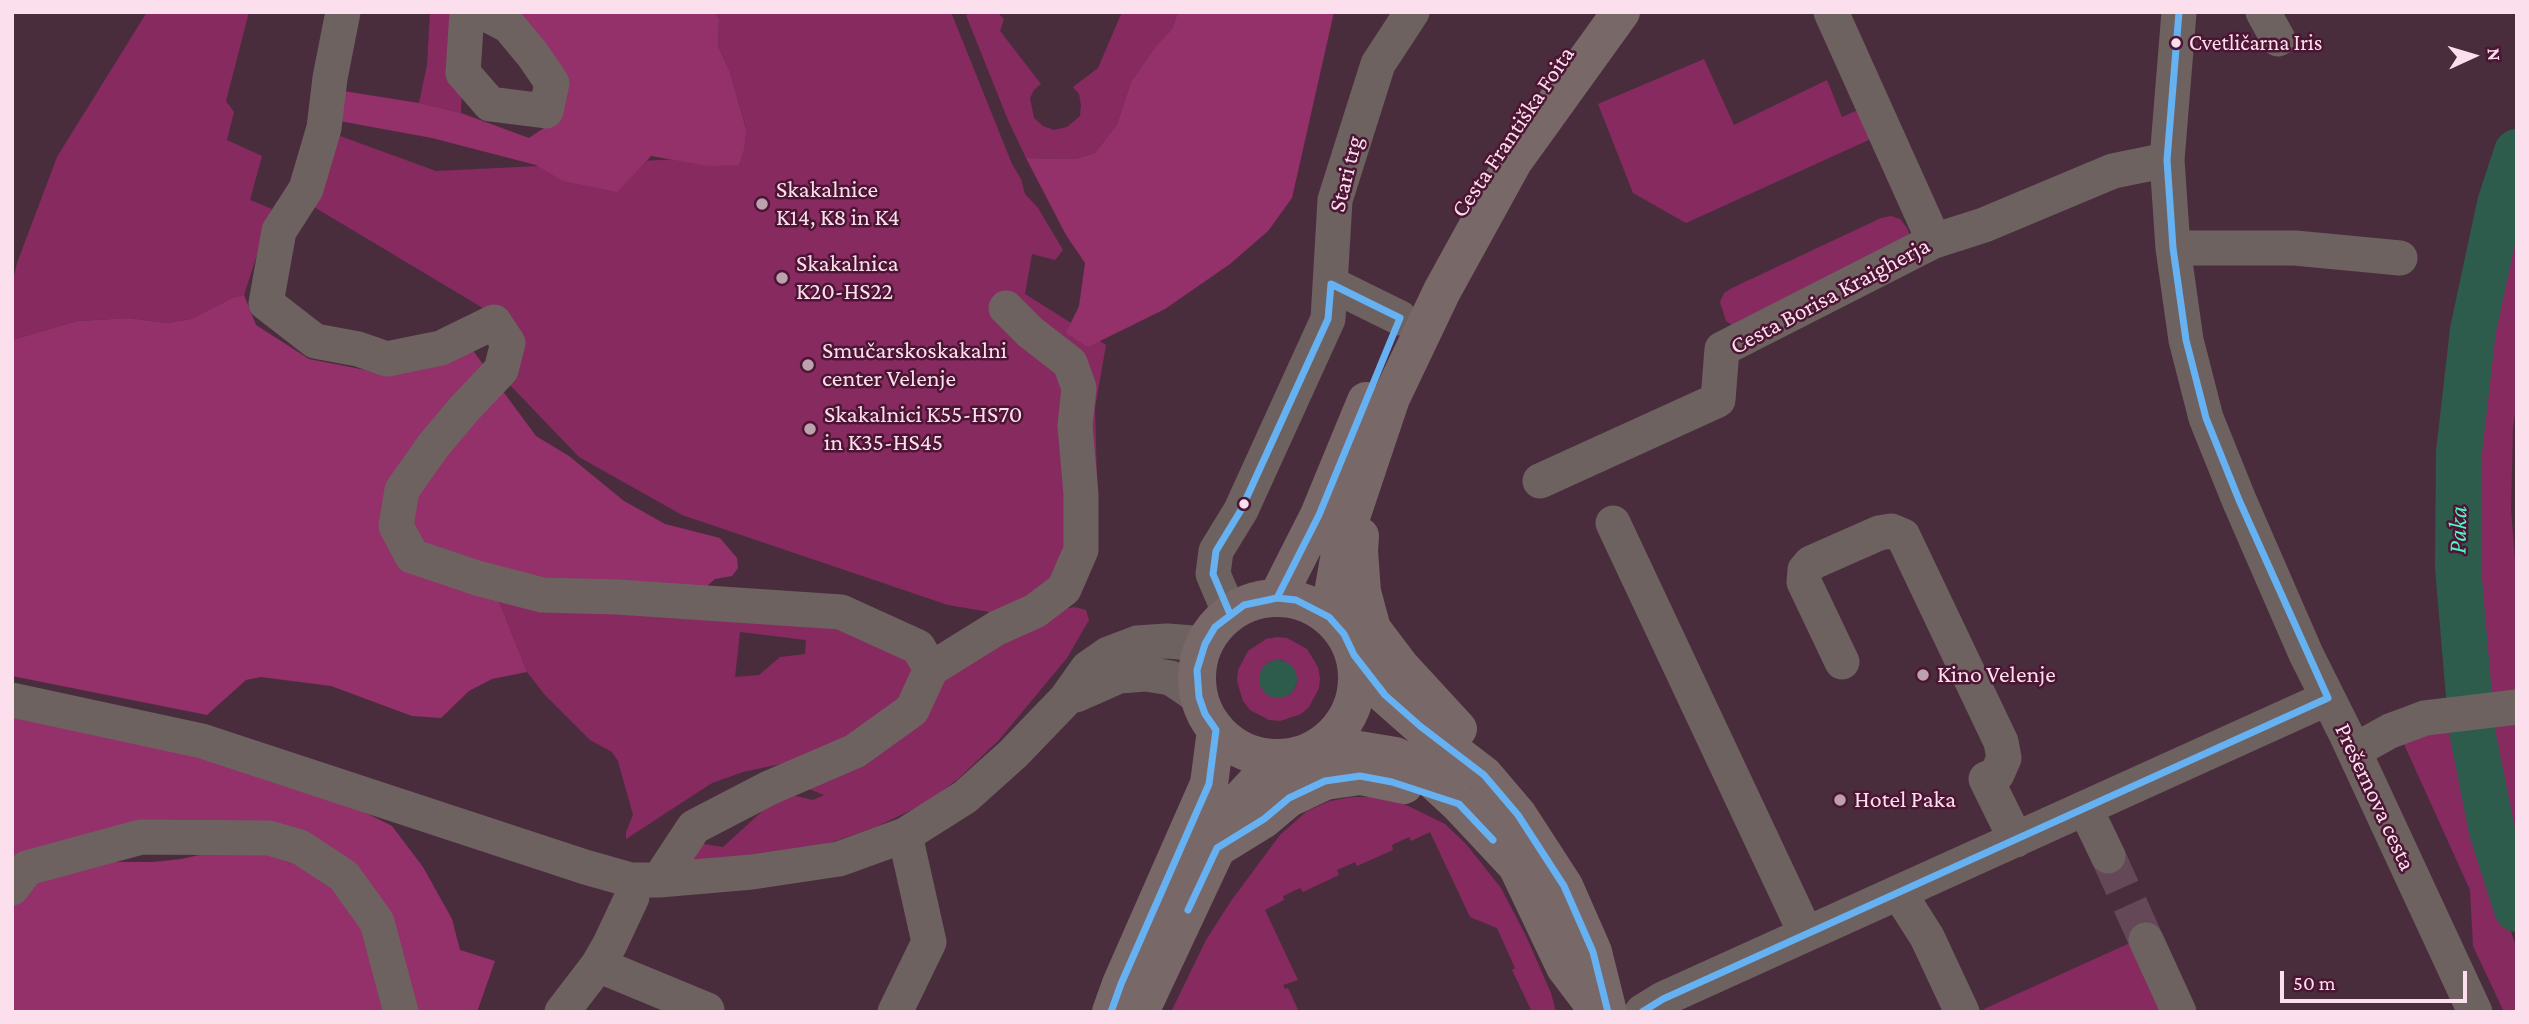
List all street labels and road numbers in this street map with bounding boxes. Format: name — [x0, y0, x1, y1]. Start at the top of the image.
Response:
street label: Cesta Františka Foita — [1445, 41, 1581, 223]
street label: Stari trg — [1323, 133, 1369, 215]
street label: Cesta Borisa Kraigherja — [1725, 231, 1935, 361]
street label: Prešernova cesta — [2328, 719, 2422, 875]

